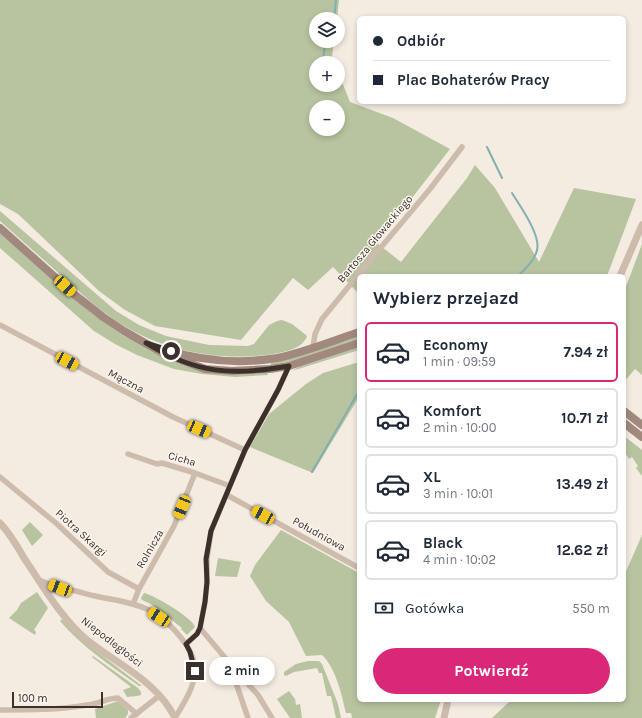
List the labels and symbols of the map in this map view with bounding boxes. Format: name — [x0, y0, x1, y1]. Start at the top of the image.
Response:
street label: Bartosza Głowackiego — [335, 193, 415, 285]
car — [52, 274, 78, 298]
route start — [162, 342, 180, 360]
car — [54, 350, 80, 372]
street label: Mączna — [106, 366, 146, 396]
car — [186, 419, 212, 439]
street label: Cicha — [167, 449, 197, 469]
car — [172, 494, 192, 520]
car — [250, 504, 276, 526]
street label: Piotra Skargi — [53, 507, 109, 559]
street label: Południowa — [290, 514, 348, 554]
street label: Rolnicza — [134, 527, 166, 571]
car — [47, 578, 73, 598]
car — [146, 605, 172, 629]
street label: Niepodległości — [79, 614, 145, 670]
callout: 2 min — [209, 657, 275, 685]
route end — [186, 662, 204, 680]
scale bar — [12, 690, 103, 709]

